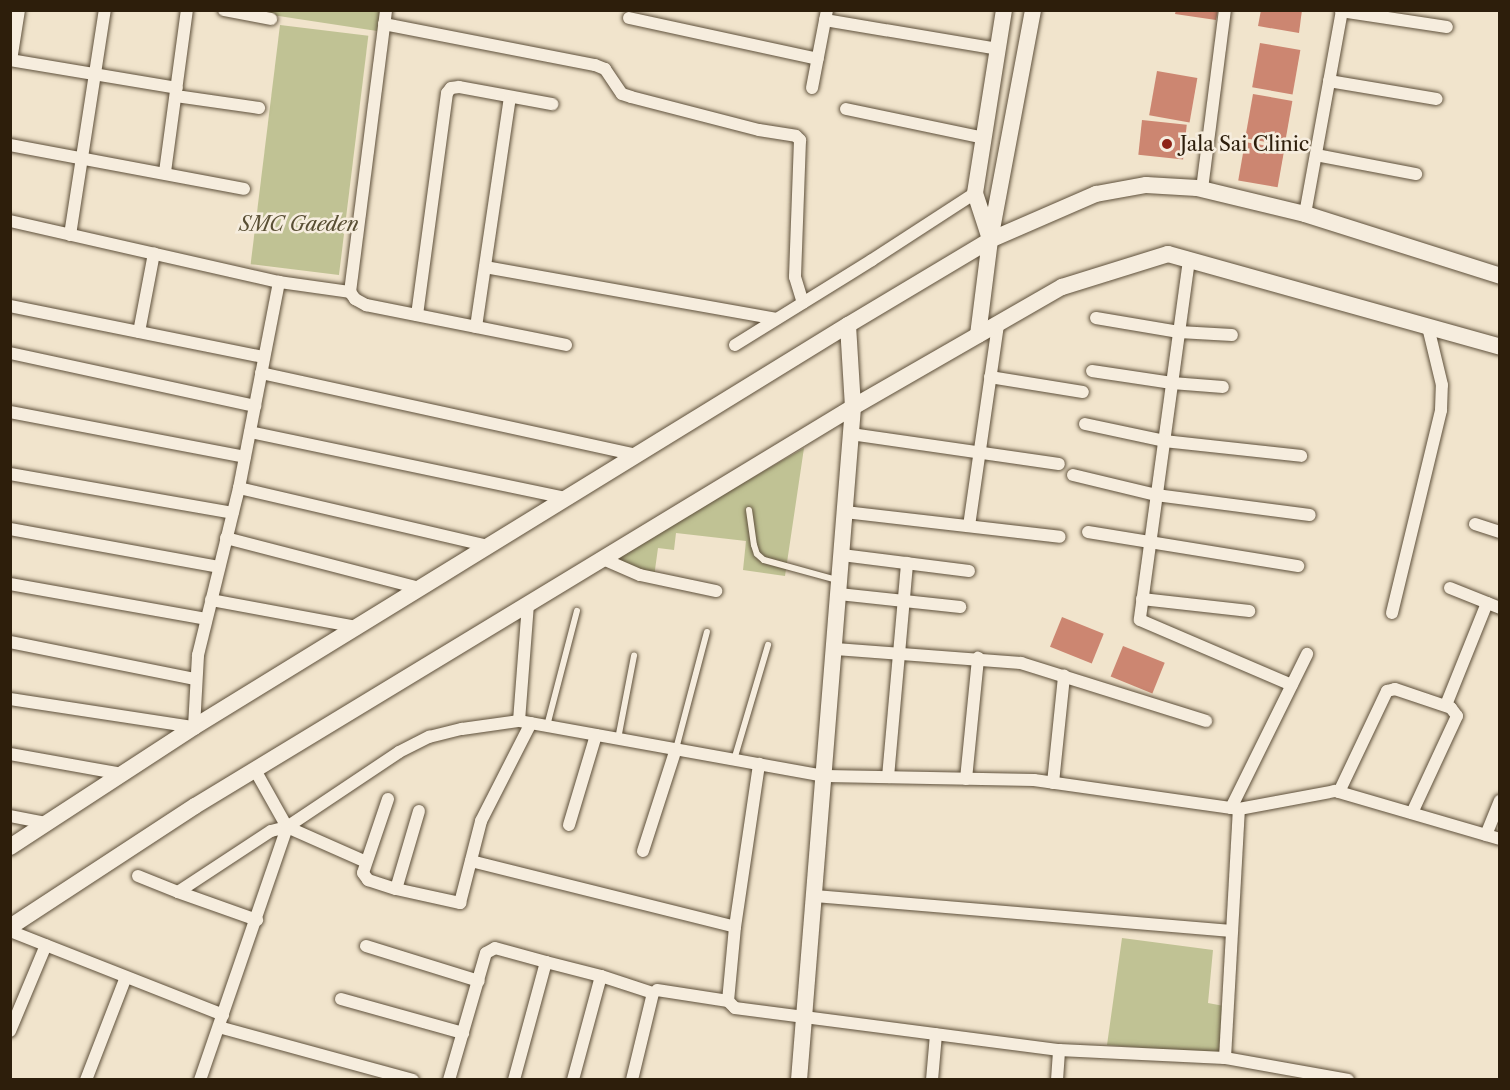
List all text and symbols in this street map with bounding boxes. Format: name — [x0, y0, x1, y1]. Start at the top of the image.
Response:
place label: Jala Sai Clinic — [1180, 132, 1310, 156]
marker: Jala Sai Clinic — [1158, 135, 1176, 153]
park label: SMC Gaeden — [239, 212, 359, 236]

